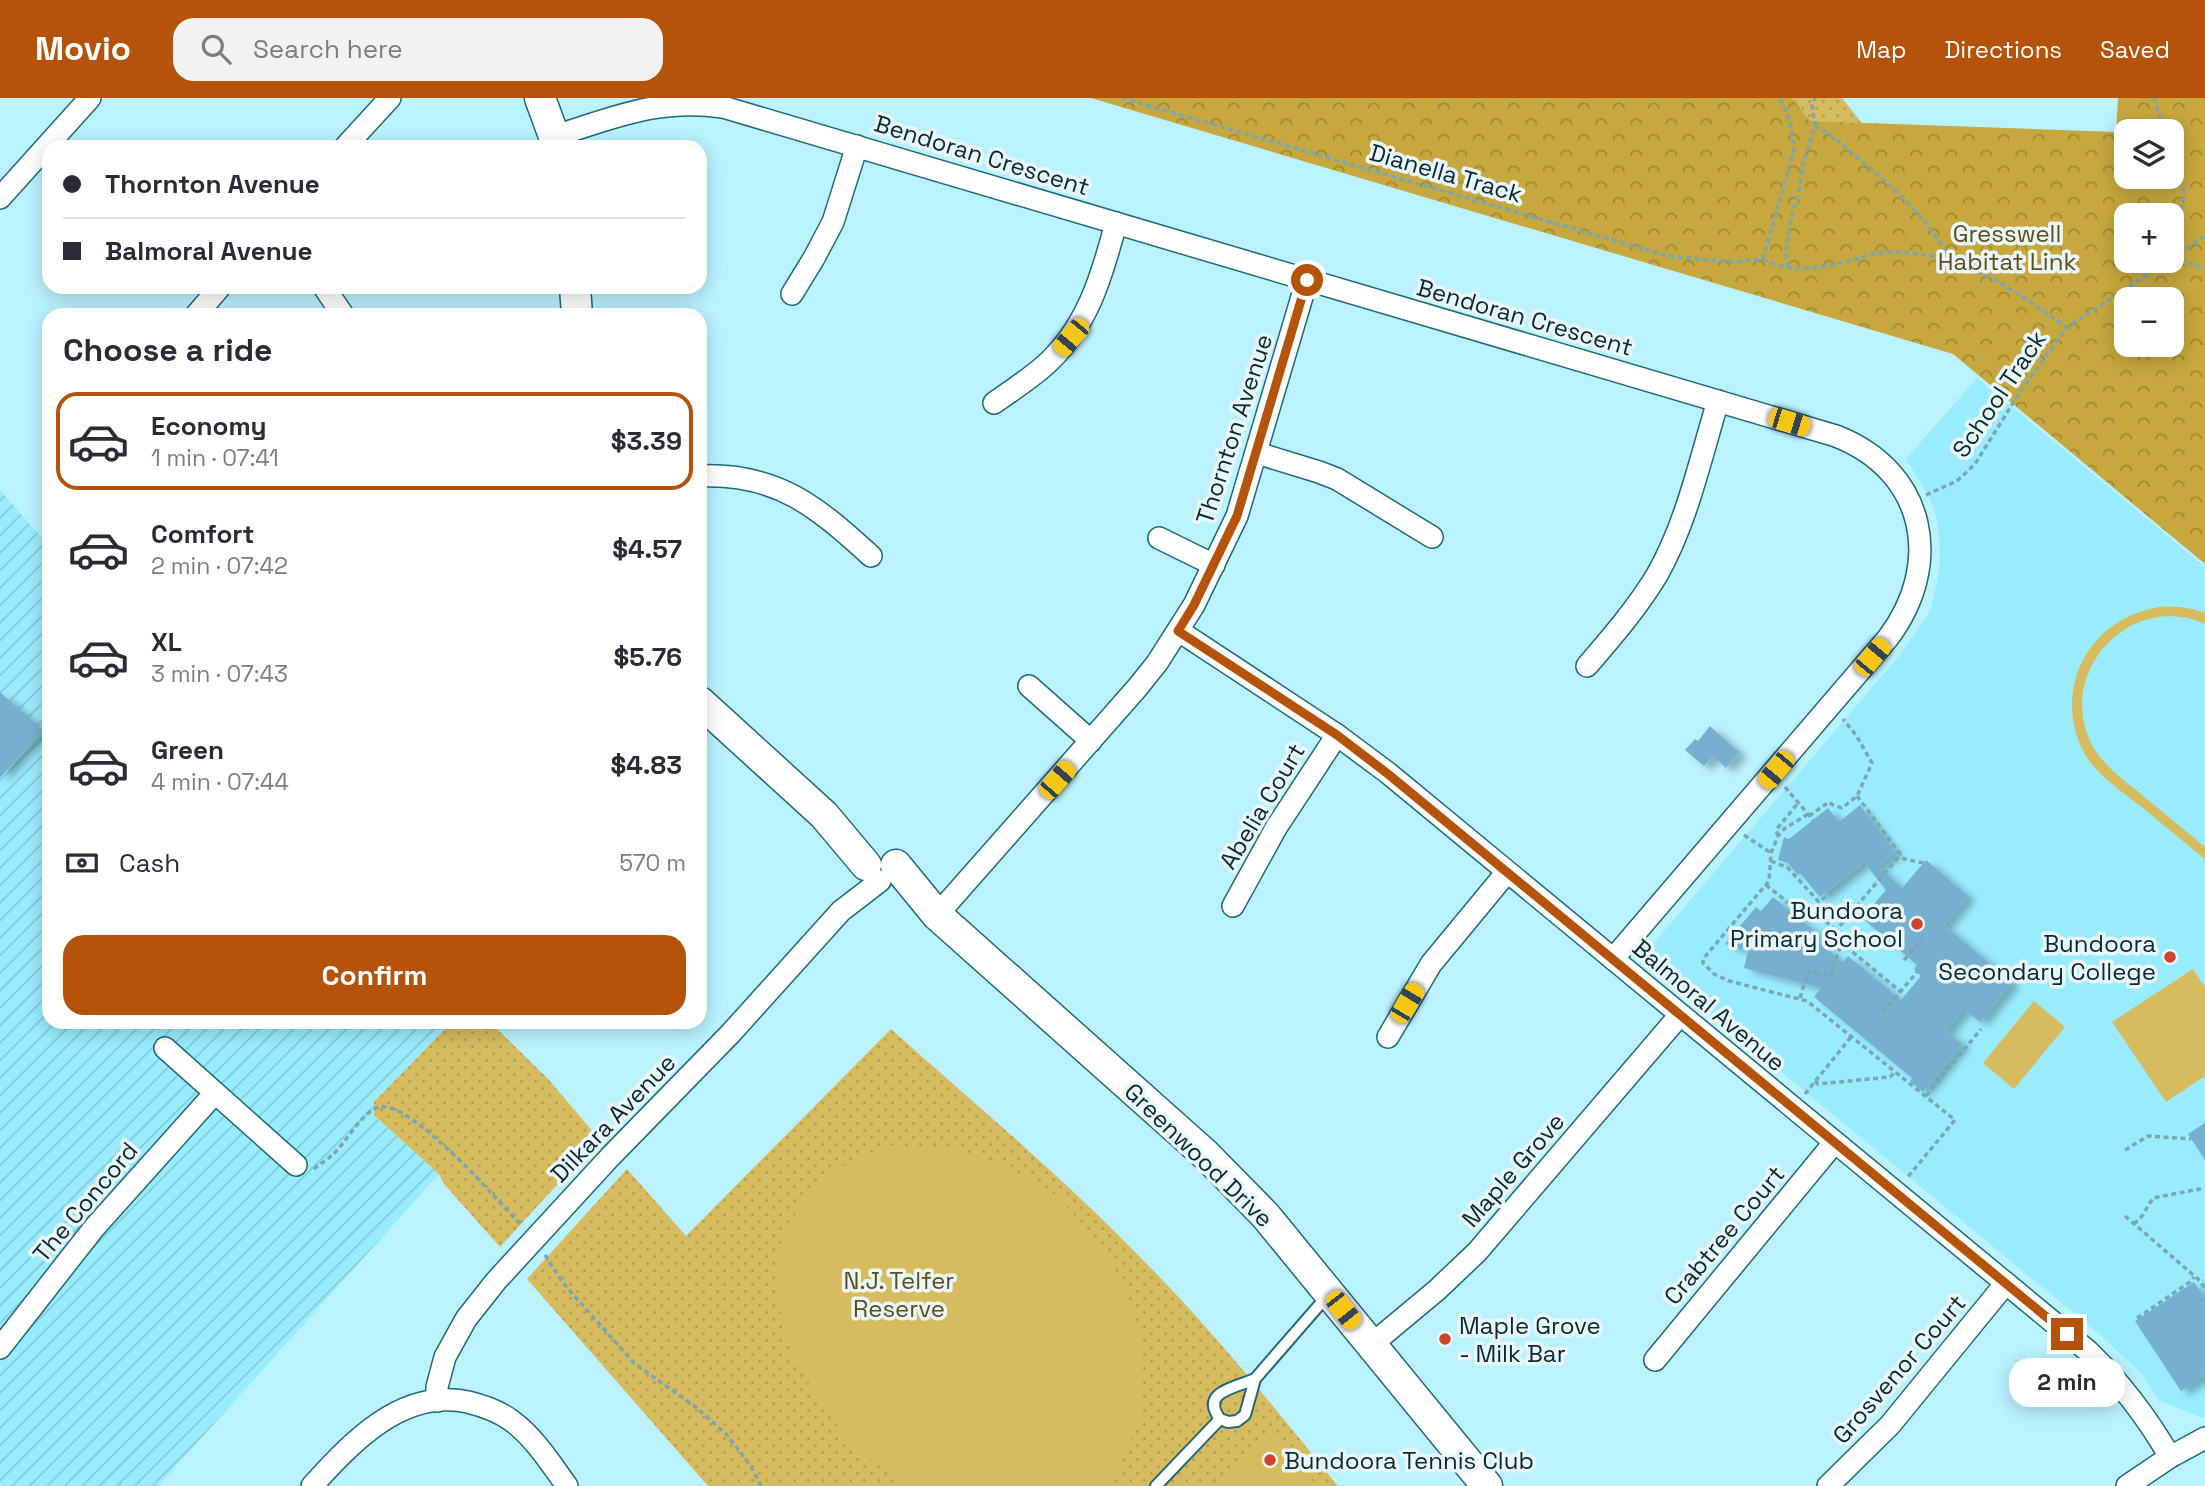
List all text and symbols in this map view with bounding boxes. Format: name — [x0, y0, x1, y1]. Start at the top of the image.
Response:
search box — [173, 18, 663, 81]
text: Movio — [35, 28, 131, 70]
icon: search — [197, 30, 235, 68]
text: Search here — [253, 32, 403, 66]
text: Map — [1856, 34, 1906, 65]
text: Directions — [1944, 34, 2062, 65]
text: Saved — [2100, 34, 2170, 65]
street label: Bendoran Crescent — [871, 108, 1093, 202]
map controls — [2114, 119, 2184, 357]
button: layers — [2114, 119, 2184, 189]
street label: Dianella Track — [1366, 136, 1526, 210]
text: Thornton Avenue — [105, 167, 320, 201]
button: + — [2114, 203, 2184, 273]
park label: Gresswell Habitat Link — [1938, 218, 2076, 277]
text: Balmoral Avenue — [105, 234, 312, 268]
route start — [1291, 264, 1323, 296]
street label: Bendoran Crescent — [1413, 271, 1637, 363]
button: − — [2114, 287, 2184, 357]
car — [1050, 314, 1093, 360]
street label: School Track — [1945, 325, 2053, 463]
text: Choose a ride — [63, 330, 273, 370]
street label: Thornton Avenue — [1189, 330, 1279, 528]
car — [1766, 406, 1813, 438]
text: Economy — [151, 409, 267, 443]
icon: car — [67, 410, 130, 473]
text: $3.39 — [611, 424, 682, 458]
text: 1 min · 07:41 — [151, 443, 279, 473]
text: Comfort — [151, 517, 254, 551]
icon: car — [67, 518, 130, 581]
text: $4.57 — [612, 532, 682, 566]
text: 2 min · 07:42 — [151, 551, 288, 581]
text: XL — [151, 625, 182, 659]
icon: car — [67, 626, 130, 689]
car — [1851, 634, 1894, 680]
text: $5.76 — [613, 640, 682, 674]
text: 3 min · 07:43 — [151, 659, 288, 689]
text: Green — [151, 733, 224, 767]
icon: car — [67, 734, 130, 797]
street label: Abelia Court — [1212, 737, 1312, 875]
car — [1755, 747, 1798, 793]
text: $4.83 — [611, 748, 682, 782]
car — [1036, 757, 1079, 803]
text: 4 min · 07:44 — [151, 767, 289, 797]
icon: cash — [63, 844, 101, 882]
text: Cash — [119, 846, 180, 880]
text: 570 m — [619, 848, 686, 878]
place label: Bundoora Primary School — [1730, 895, 1903, 954]
marker: Bundoora Primary School — [1909, 916, 1925, 932]
place label: Bundoora Secondary College — [1938, 928, 2156, 987]
street label: Balmoral Avenue — [1626, 932, 1792, 1078]
button: Confirm — [63, 935, 686, 1015]
marker: Bundoora Secondary College — [2162, 949, 2178, 965]
car — [1388, 980, 1427, 1026]
street label: Dilkara Avenue — [544, 1047, 682, 1189]
street label: Greenwood Drive — [1118, 1076, 1280, 1234]
street label: Maple Grove — [1455, 1106, 1571, 1234]
street label: The Concord — [26, 1136, 144, 1268]
street label: Crabtree Court — [1657, 1159, 1791, 1311]
park label: N.J. Telfer Reserve — [844, 1265, 954, 1324]
car — [1322, 1287, 1365, 1333]
street label: Grosvenor Court — [1826, 1288, 1972, 1450]
place label: Maple Grove - Milk Bar — [1459, 1310, 1601, 1369]
route end — [2051, 1318, 2083, 1350]
marker: Maple Grove - Milk Bar — [1437, 1331, 1453, 1347]
callout: 2 min — [2009, 1358, 2125, 1408]
text: 2 min — [2037, 1367, 2097, 1397]
place label: Bundoora Tennis Club — [1284, 1445, 1534, 1476]
marker: Bundoora Tennis Club — [1262, 1452, 1278, 1468]

